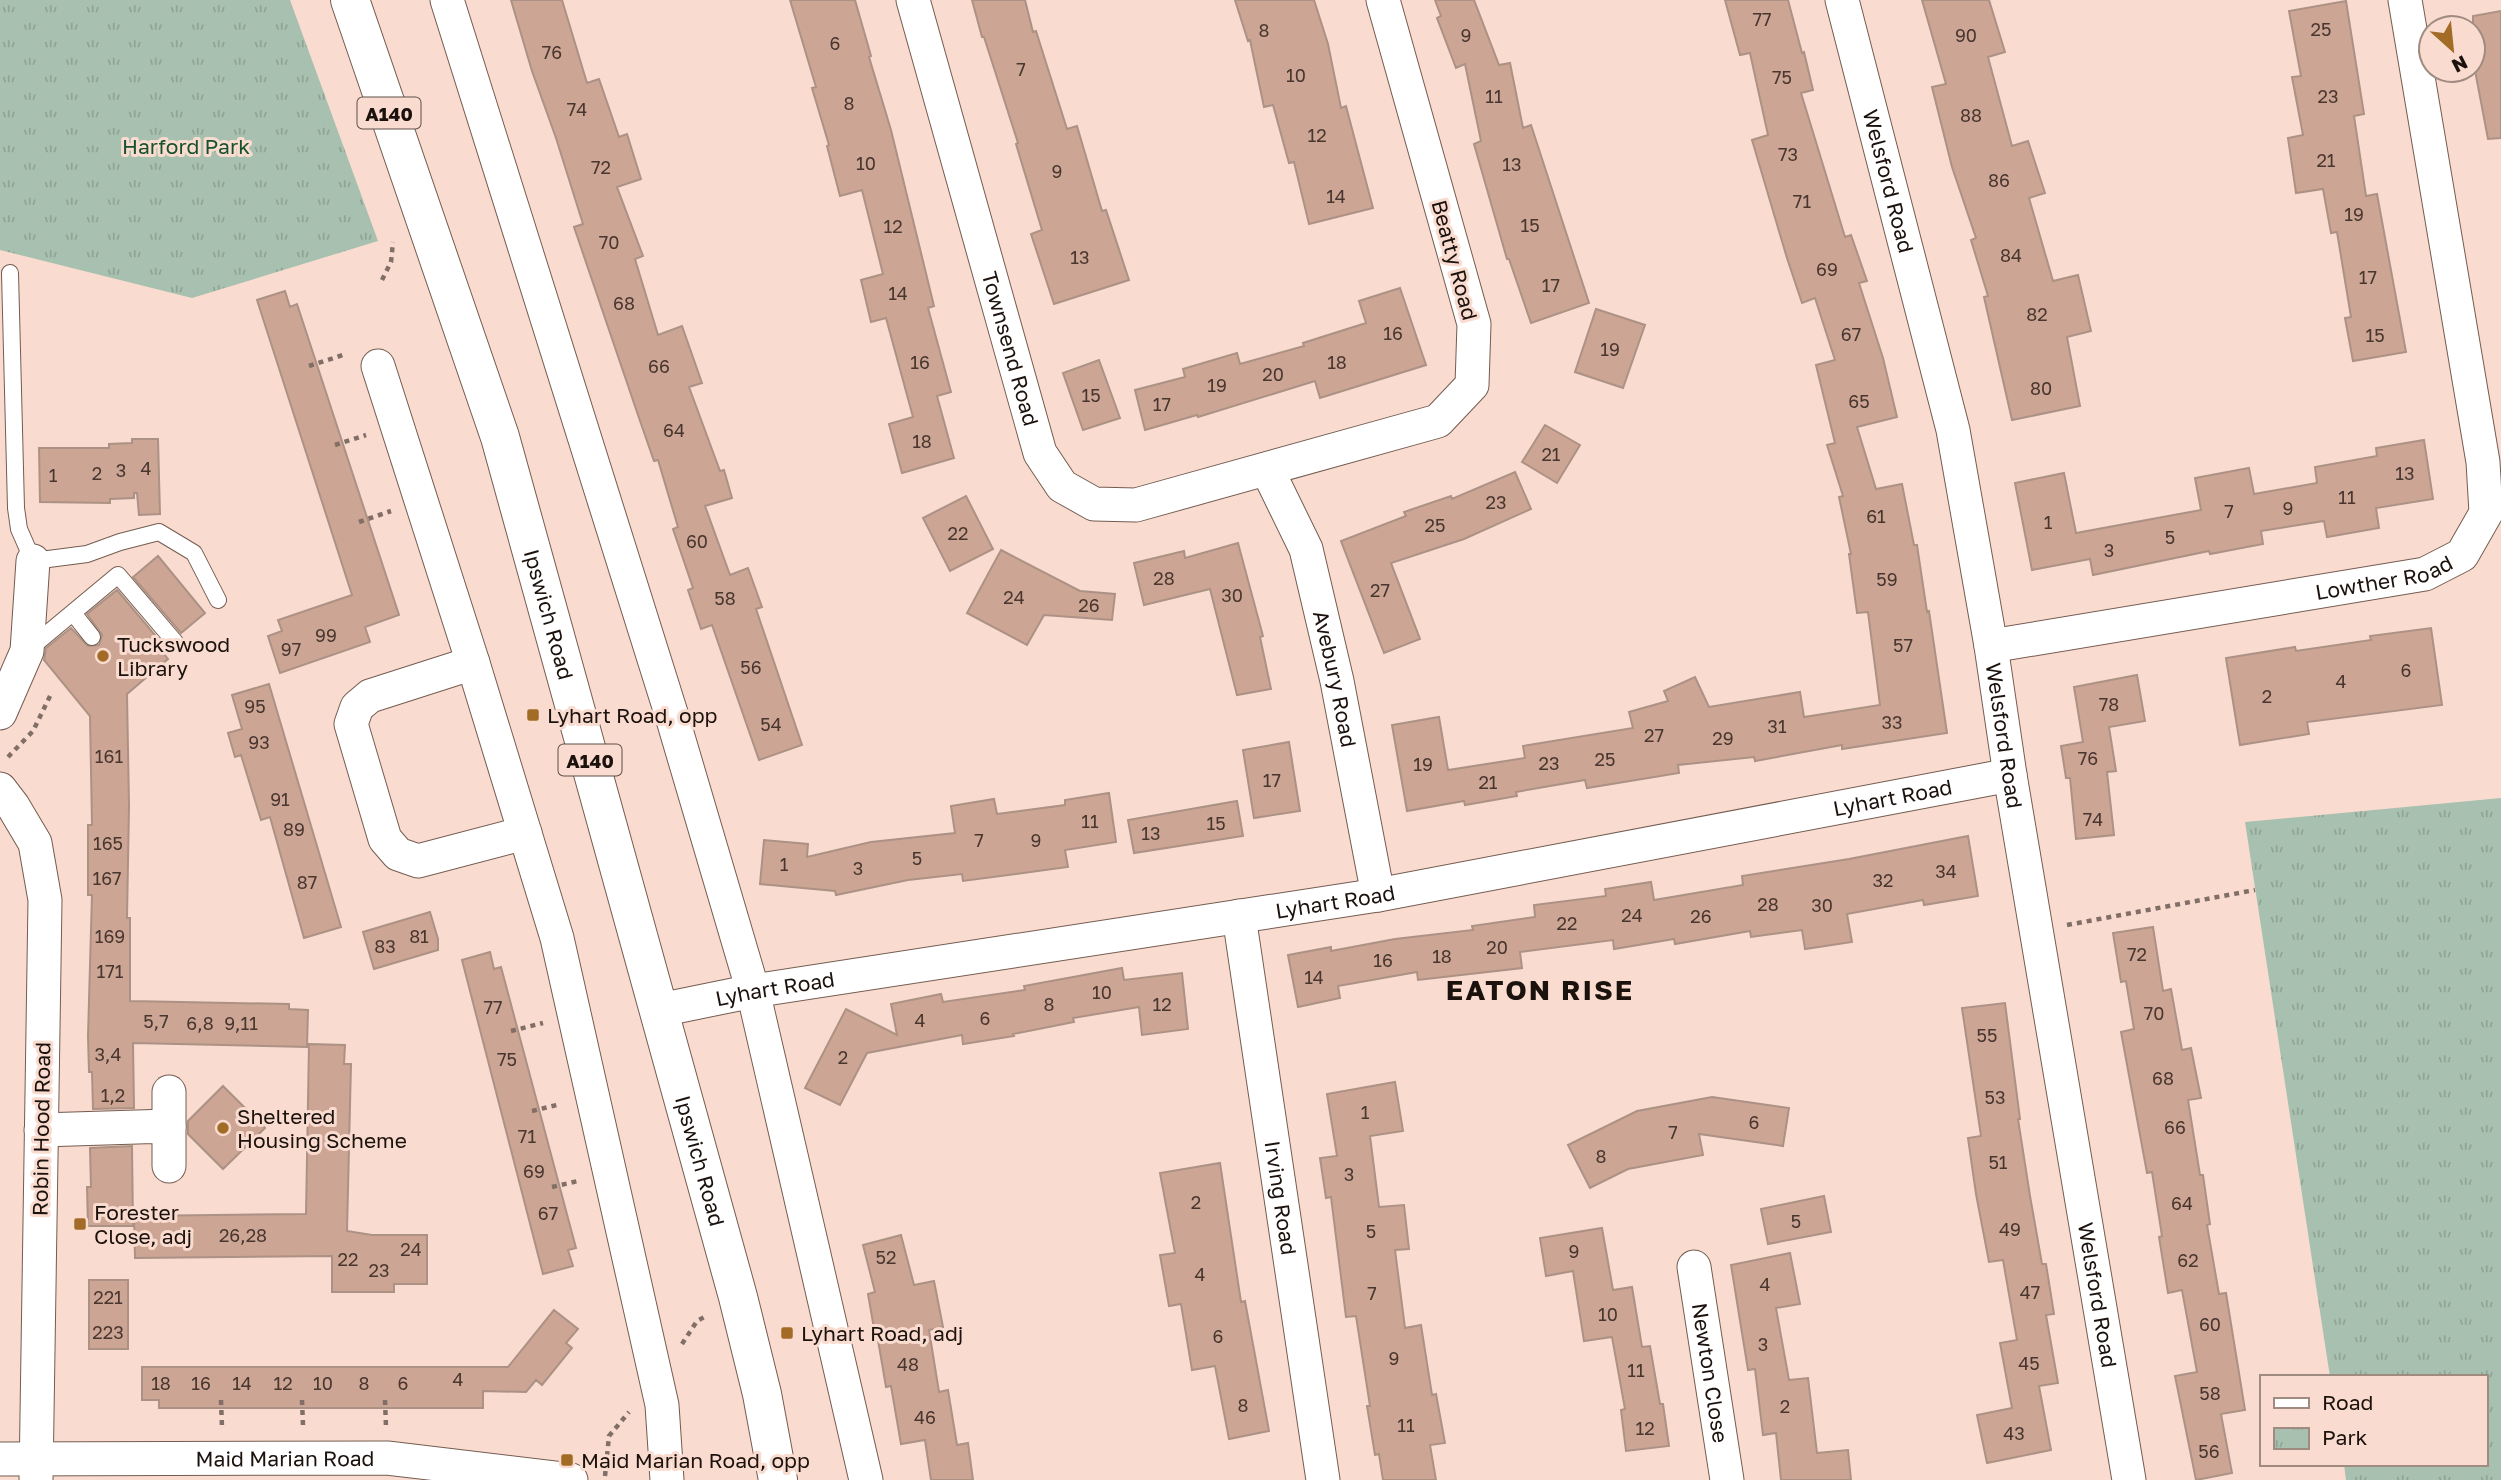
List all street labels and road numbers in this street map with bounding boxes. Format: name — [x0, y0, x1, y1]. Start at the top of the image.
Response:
road number: A140 — [358, 97, 420, 128]
street label: Welsford Road — [1858, 107, 1920, 256]
street label: Beatty Road — [1426, 197, 1484, 323]
street label: Townsend Road — [977, 268, 1045, 429]
street label: Ipswich Road — [519, 546, 580, 683]
street label: Lowther Road — [2313, 549, 2457, 605]
street label: Avebury Road — [1308, 608, 1362, 749]
street label: Welsford Road — [1981, 661, 2028, 810]
road number: A140 — [558, 744, 622, 776]
street label: Lyhart Road — [1831, 773, 1954, 821]
street label: Lyhart Road — [1274, 879, 1397, 924]
street label: Lyhart Road — [713, 966, 836, 1011]
street label: Robin Hood Road — [26, 1042, 56, 1216]
street label: Ipswich Road — [670, 1093, 731, 1229]
street label: Irving Road — [1260, 1139, 1302, 1257]
street label: Welsford Road — [2073, 1220, 2123, 1370]
street label: Newton Close — [1687, 1301, 1734, 1445]
street label: Maid Marian Road — [195, 1445, 375, 1471]

